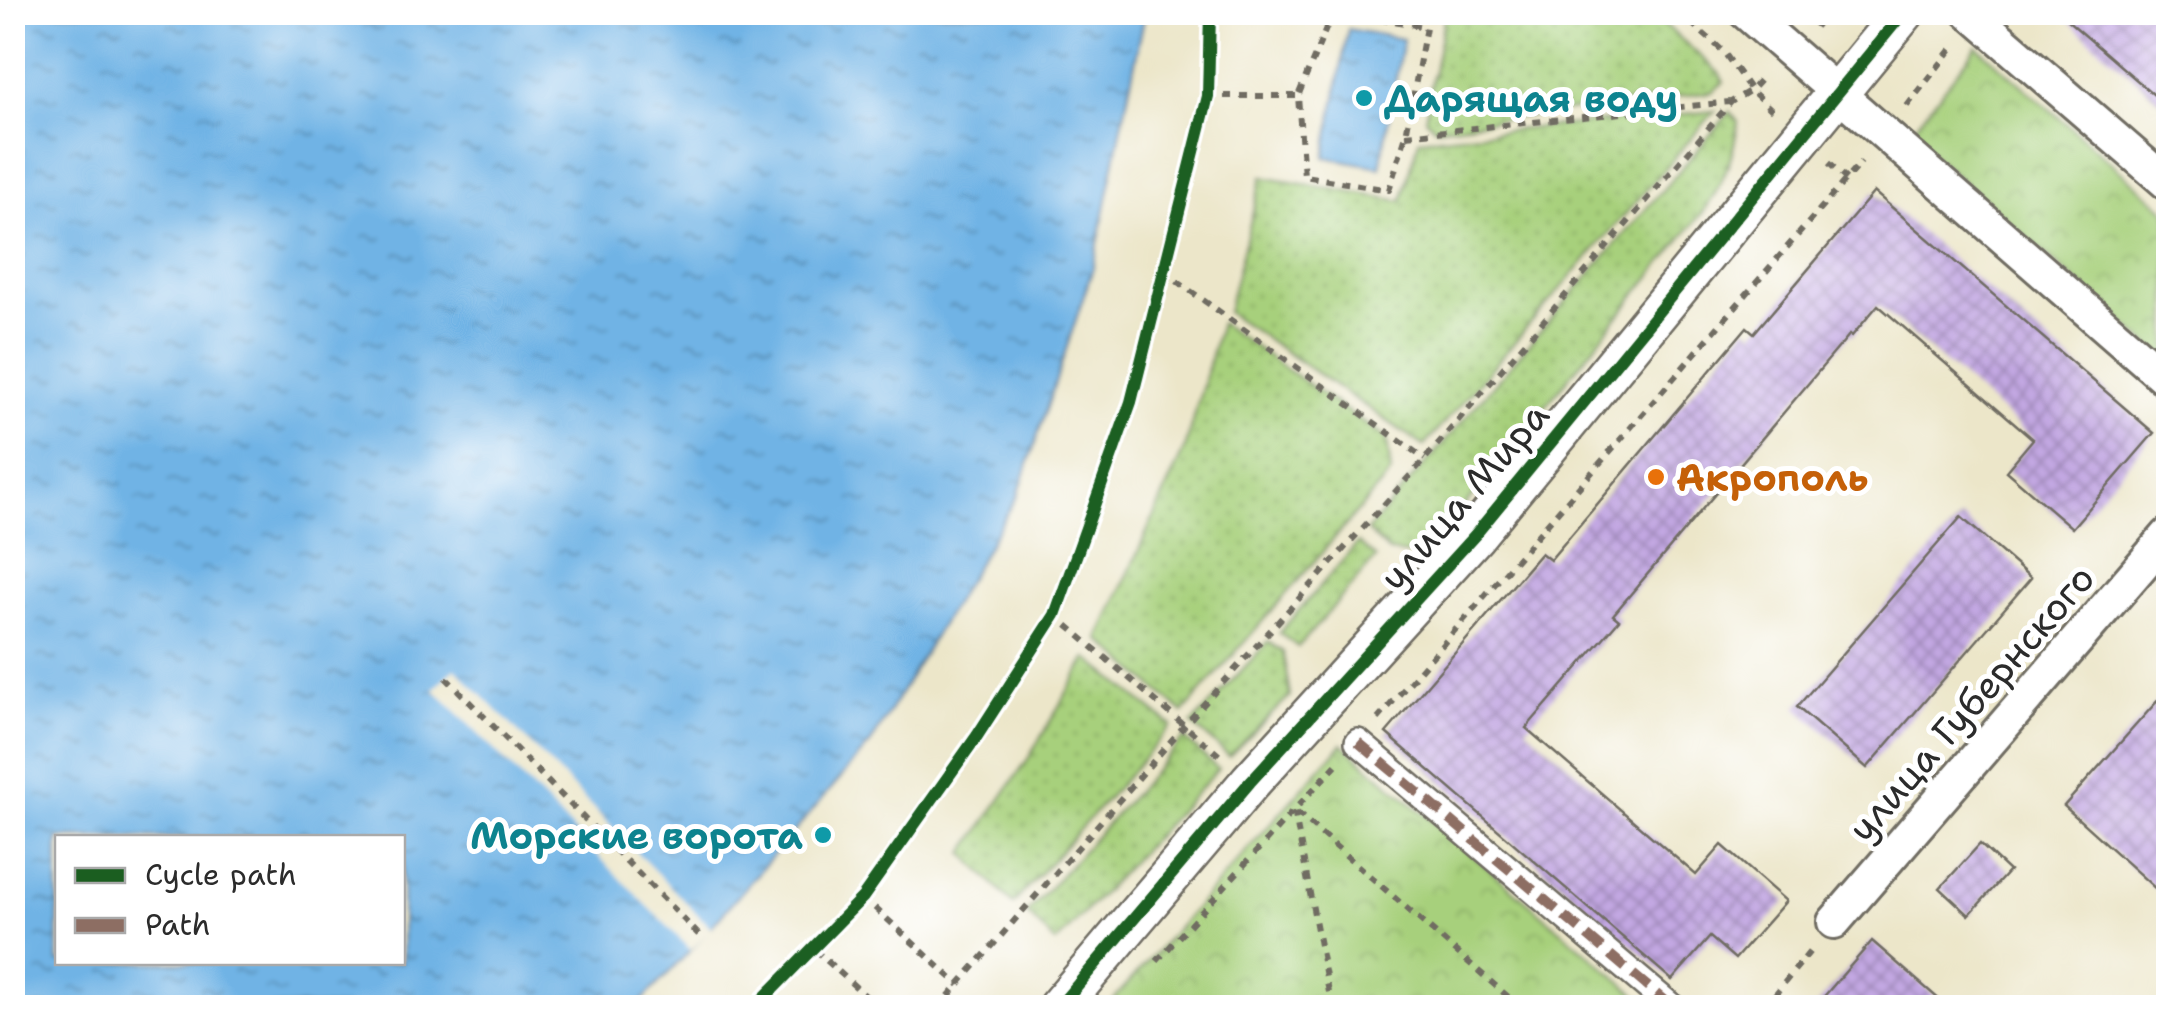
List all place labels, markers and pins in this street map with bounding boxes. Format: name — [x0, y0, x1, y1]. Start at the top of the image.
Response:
place label: Дарящая воду — [1384, 73, 1678, 124]
marker: Дарящая воду — [1353, 87, 1375, 109]
place label: Акрополь — [1676, 452, 1869, 503]
marker: Акрополь — [1645, 466, 1667, 488]
place label: Морские ворота — [470, 810, 803, 861]
marker: Морские ворота — [812, 824, 834, 846]

